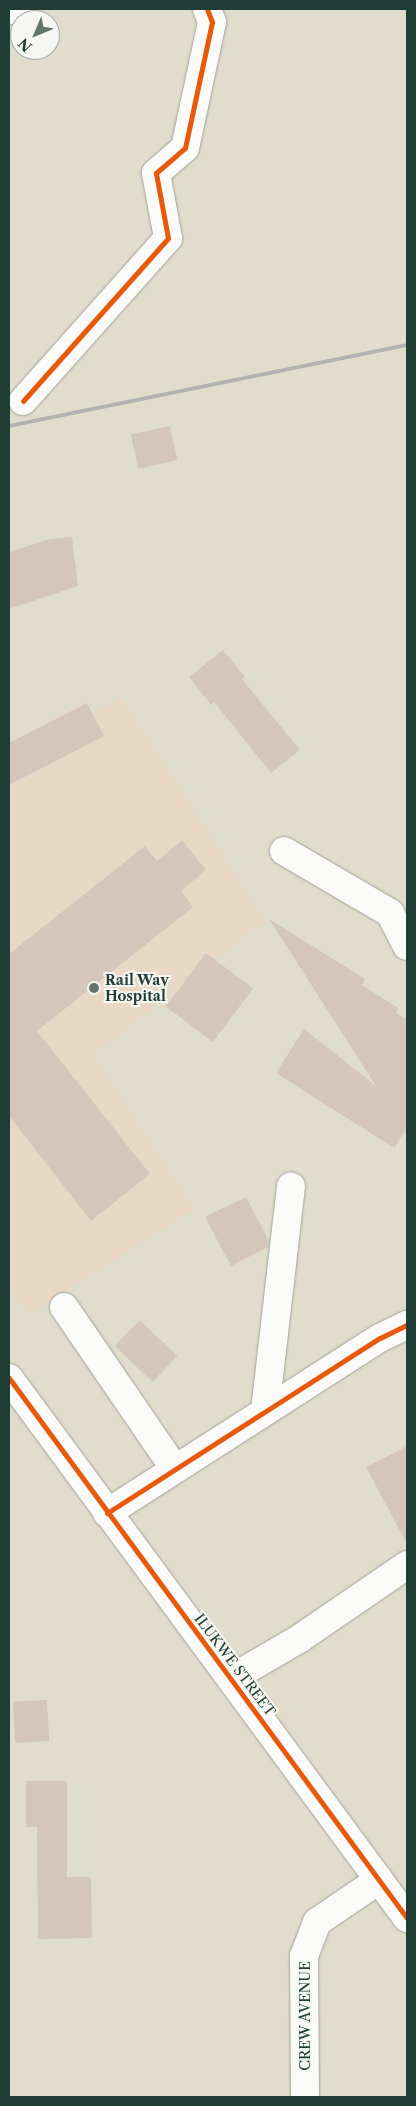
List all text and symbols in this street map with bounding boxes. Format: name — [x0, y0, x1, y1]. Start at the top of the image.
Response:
north arrow — [10, 10, 60, 60]
text: N — [14, 34, 36, 56]
place label: Rail Way Hospital — [105, 972, 169, 1004]
marker: Rail Way Hospital — [87, 981, 101, 995]
street label: ILUKWE STREET — [191, 1611, 279, 1719]
street label: CREW AVENUE — [297, 1961, 313, 2071]

